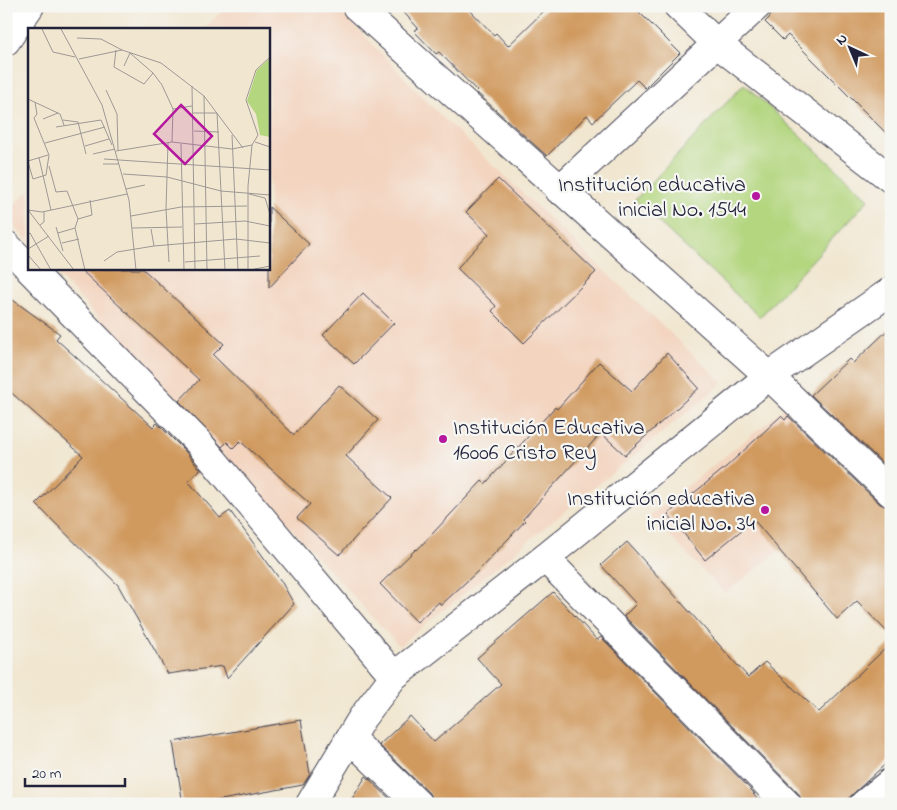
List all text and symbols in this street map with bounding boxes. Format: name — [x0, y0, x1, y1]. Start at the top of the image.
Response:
north arrow — [824, 22, 874, 72]
inset map — [28, 28, 270, 270]
text: N — [831, 29, 853, 51]
place label: Institución educativa inicial No. 1544 — [558, 170, 746, 227]
marker: Institución educativa inicial No. 1544 — [750, 190, 762, 202]
place label: Institución Educativa 16006 Cristo Rey — [453, 413, 645, 471]
marker: Institución Educativa 16006 Cristo Rey — [437, 433, 449, 445]
place label: Institución educativa inicial No. 34 — [567, 484, 755, 541]
marker: Institución educativa inicial No. 34 — [759, 504, 771, 516]
scale bar — [25, 755, 125, 787]
text: 20 m — [32, 763, 62, 785]

